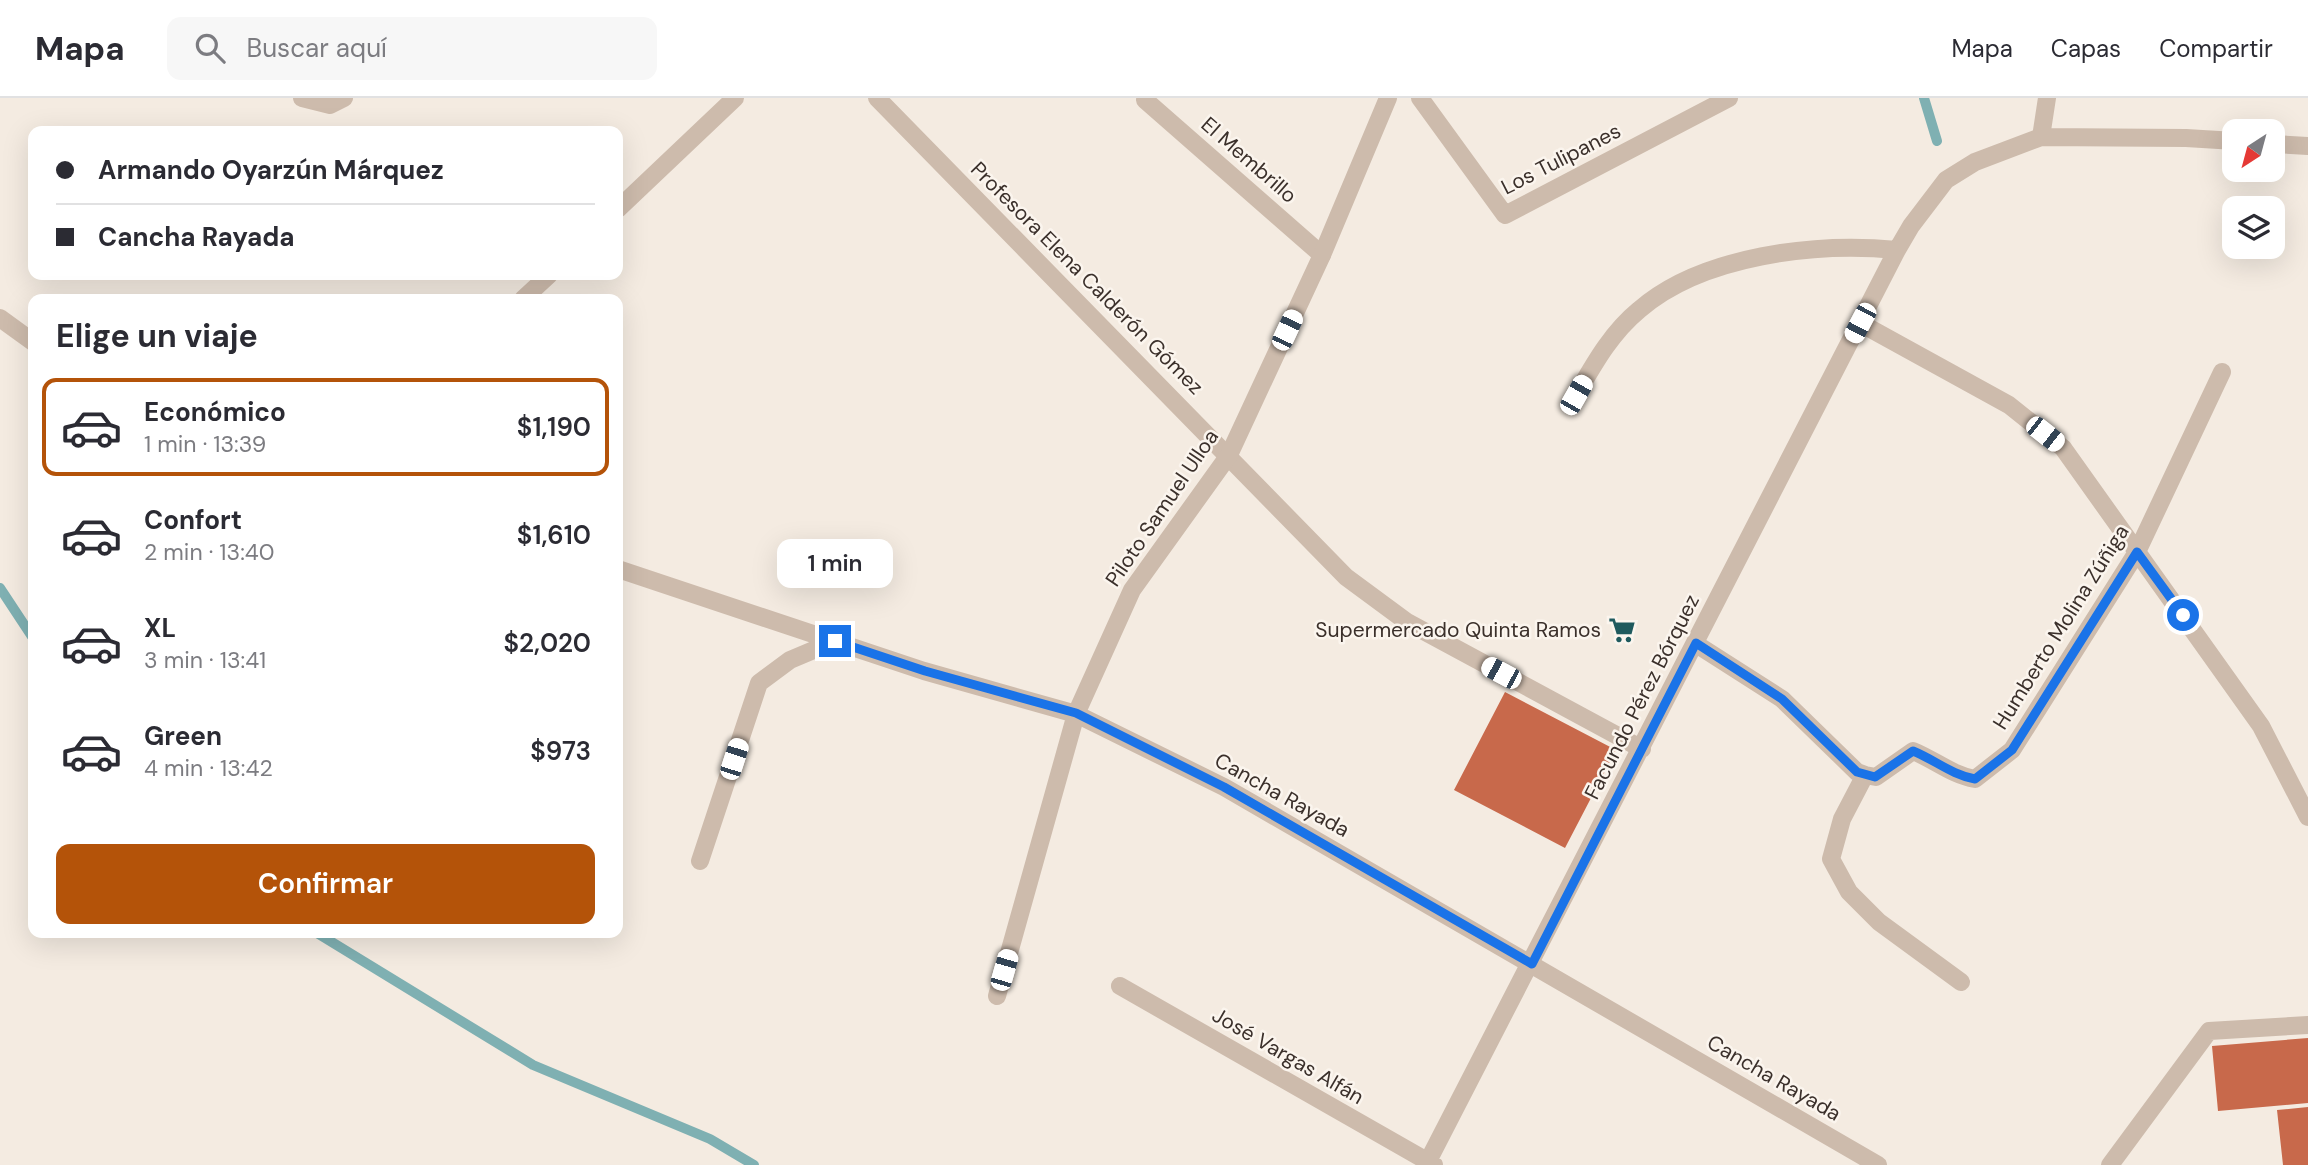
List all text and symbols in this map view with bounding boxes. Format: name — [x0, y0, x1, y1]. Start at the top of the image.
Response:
search box — [167, 17, 657, 80]
text: Mapa — [35, 27, 125, 70]
icon: search — [191, 29, 229, 67]
text: Buscar aquí — [247, 31, 387, 65]
text: Mapa — [1951, 33, 2013, 64]
text: Capas — [2051, 33, 2121, 64]
text: Compartir — [2159, 33, 2273, 64]
street label: El Membrillo — [1195, 111, 1303, 209]
street label: Los Tulipanes — [1496, 117, 1626, 201]
north arrow — [2222, 119, 2286, 182]
map controls — [2222, 119, 2285, 259]
text: Armando Oyarzún Márquez — [98, 153, 444, 187]
street label: Profesora Elena Calderón Gómez — [965, 156, 1209, 400]
button: layers — [2222, 196, 2285, 259]
text: Cancha Rayada — [98, 220, 294, 254]
car — [1841, 300, 1880, 346]
car — [1269, 307, 1306, 353]
text: Elige un viaje — [56, 315, 258, 357]
car — [1557, 372, 1596, 418]
text: Económico — [144, 395, 286, 429]
icon: car — [60, 396, 123, 459]
text: $1,190 — [517, 410, 591, 444]
car — [2022, 413, 2069, 455]
street label: Piloto Samuel Ulloa — [1099, 424, 1225, 592]
text: 1 min · 13:39 — [144, 429, 266, 459]
text: Confort — [144, 503, 242, 537]
icon: car — [60, 504, 123, 567]
text: $1,610 — [517, 518, 591, 552]
street label: Humberto Molina Zúñiga — [1986, 519, 2136, 735]
text: 2 min · 13:40 — [144, 537, 274, 567]
callout: 1 min — [777, 540, 893, 588]
text: 1 min — [808, 548, 862, 578]
street label: Facundo Pérez Bórquez — [1578, 590, 1706, 804]
route start — [2167, 599, 2199, 631]
text: XL — [144, 611, 176, 645]
icon: car — [60, 612, 123, 675]
supermarket icon: Supermercado Quinta Ramos — [1607, 615, 1637, 645]
place label: Supermercado Quinta Ramos — [1315, 616, 1601, 644]
route end — [819, 625, 851, 657]
text: $2,020 — [504, 626, 591, 660]
text: 3 min · 13:41 — [144, 645, 266, 675]
car — [1478, 654, 1525, 692]
text: Green — [144, 719, 222, 753]
icon: car — [60, 720, 123, 783]
text: $973 — [530, 734, 591, 768]
car — [718, 736, 751, 782]
street label: Cancha Rayada — [1210, 746, 1354, 844]
text: 4 min · 13:42 — [144, 753, 273, 783]
button: Confirmar — [56, 844, 595, 924]
car — [989, 947, 1020, 993]
street label: José Vargas Alfán — [1207, 1001, 1369, 1111]
street label: Cancha Rayada — [1702, 1028, 1846, 1128]

